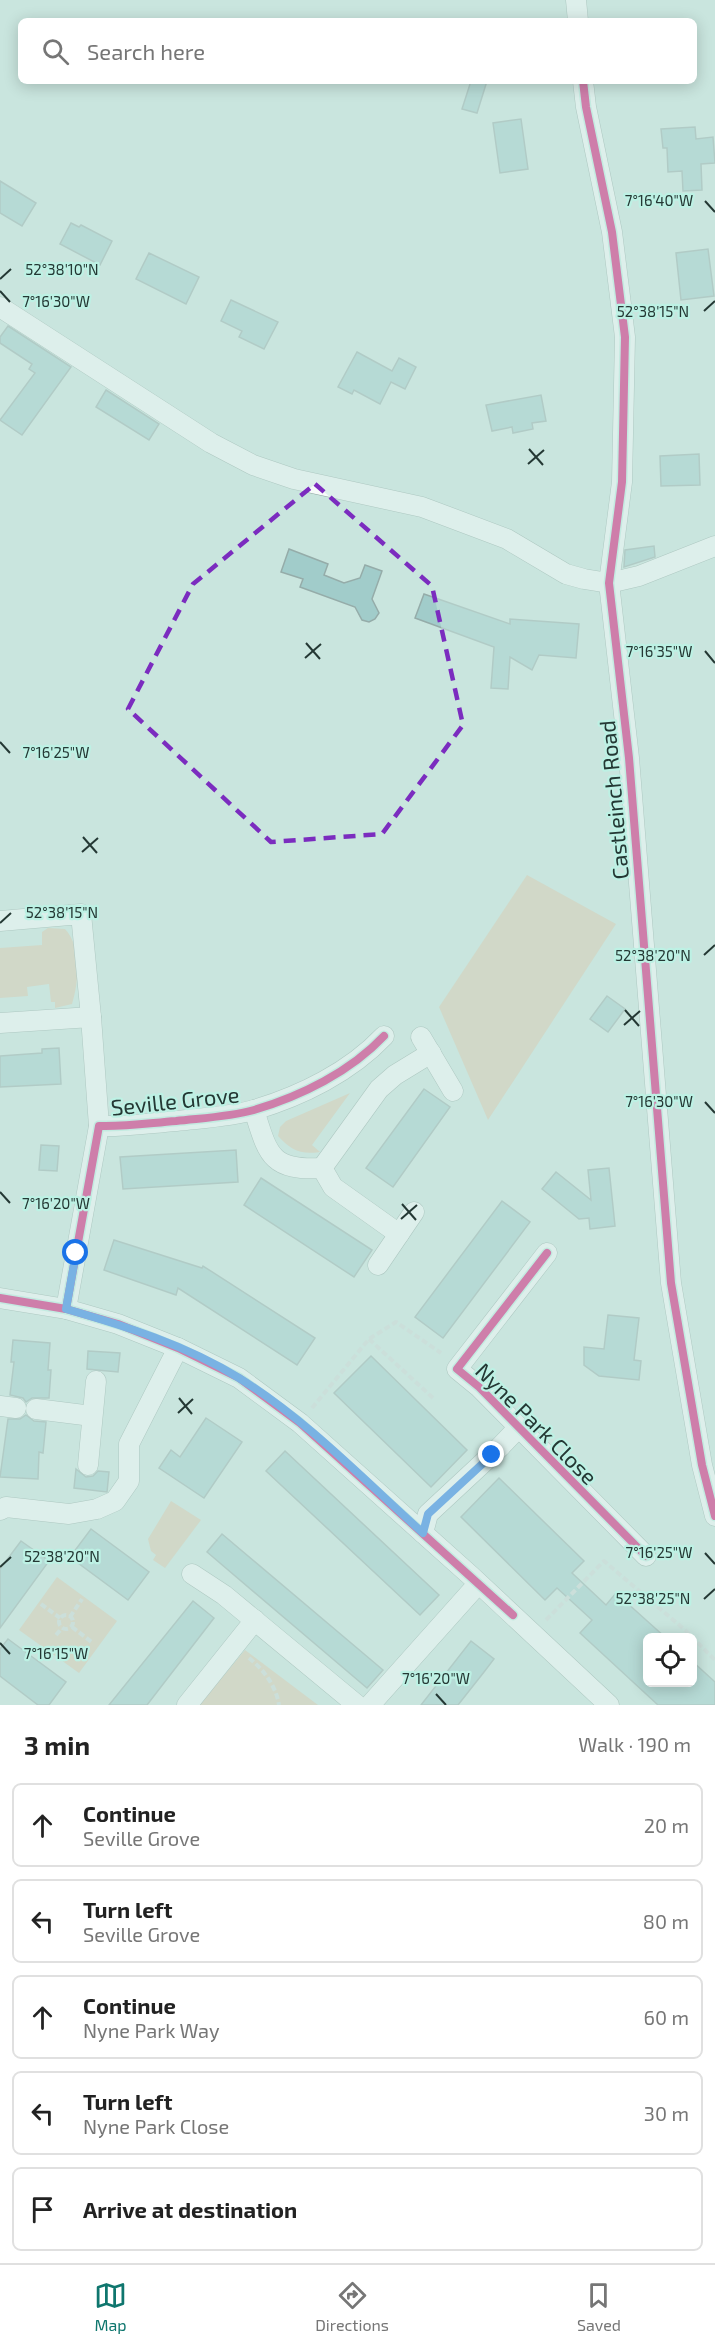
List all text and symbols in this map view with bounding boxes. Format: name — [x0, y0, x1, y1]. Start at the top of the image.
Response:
search box — [18, 18, 697, 84]
icon: search — [39, 35, 72, 68]
text: Search here — [87, 38, 205, 64]
text: 7°16'40"W — [625, 191, 693, 209]
text: 52°38'10"N — [25, 260, 99, 278]
text: 7°16'30"W — [22, 292, 90, 310]
text: 52°38'15"N — [617, 302, 689, 320]
text: 7°16'35"W — [626, 642, 692, 660]
street label: Castleinch Road — [593, 719, 633, 881]
text: 7°16'25"W — [23, 743, 89, 761]
text: 52°38'15"N — [26, 903, 98, 921]
text: 52°38'20"N — [615, 946, 691, 964]
street label: Seville Grove — [109, 1080, 241, 1120]
text: 7°16'30"W — [625, 1092, 693, 1110]
text: 7°16'20"W — [22, 1194, 90, 1212]
route start — [62, 1239, 88, 1265]
street label: Nyne Park Close — [471, 1357, 603, 1489]
route end — [478, 1441, 504, 1467]
text: 7°16'25"W — [626, 1543, 692, 1561]
text: 52°38'20"N — [24, 1547, 100, 1565]
text: 52°38'25"N — [616, 1589, 690, 1607]
map controls — [643, 1633, 697, 1687]
button: locate — [643, 1633, 697, 1687]
text: 7°16'15"W — [24, 1644, 88, 1662]
text: 7°16'20"W — [402, 1669, 470, 1687]
text: 3 min — [24, 1729, 90, 1760]
text: Walk · 190 m — [578, 1732, 691, 1756]
text: Continue — [83, 1800, 176, 1826]
icon: ahead — [26, 1809, 59, 1842]
text: 20 m — [644, 1813, 689, 1837]
text: Seville Grove — [83, 1826, 200, 1850]
text: Turn left — [83, 1896, 172, 1922]
icon: left — [26, 1905, 59, 1938]
text: 80 m — [643, 1909, 689, 1933]
text: Seville Grove — [83, 1922, 200, 1946]
text: Continue — [83, 1992, 176, 2018]
icon: ahead — [26, 2001, 59, 2034]
text: 60 m — [644, 2005, 689, 2029]
text: Nyne Park Way — [83, 2018, 220, 2042]
text: Turn left — [83, 2088, 172, 2114]
icon: left — [26, 2097, 59, 2130]
text: 30 m — [644, 2101, 689, 2125]
text: Nyne Park Close — [83, 2114, 229, 2138]
icon: arrive — [26, 2193, 59, 2226]
text: Arrive at destination — [83, 2196, 297, 2222]
tab: Map — [94, 2279, 127, 2334]
tab: Directions — [315, 2279, 389, 2334]
tab: Saved — [577, 2279, 621, 2334]

